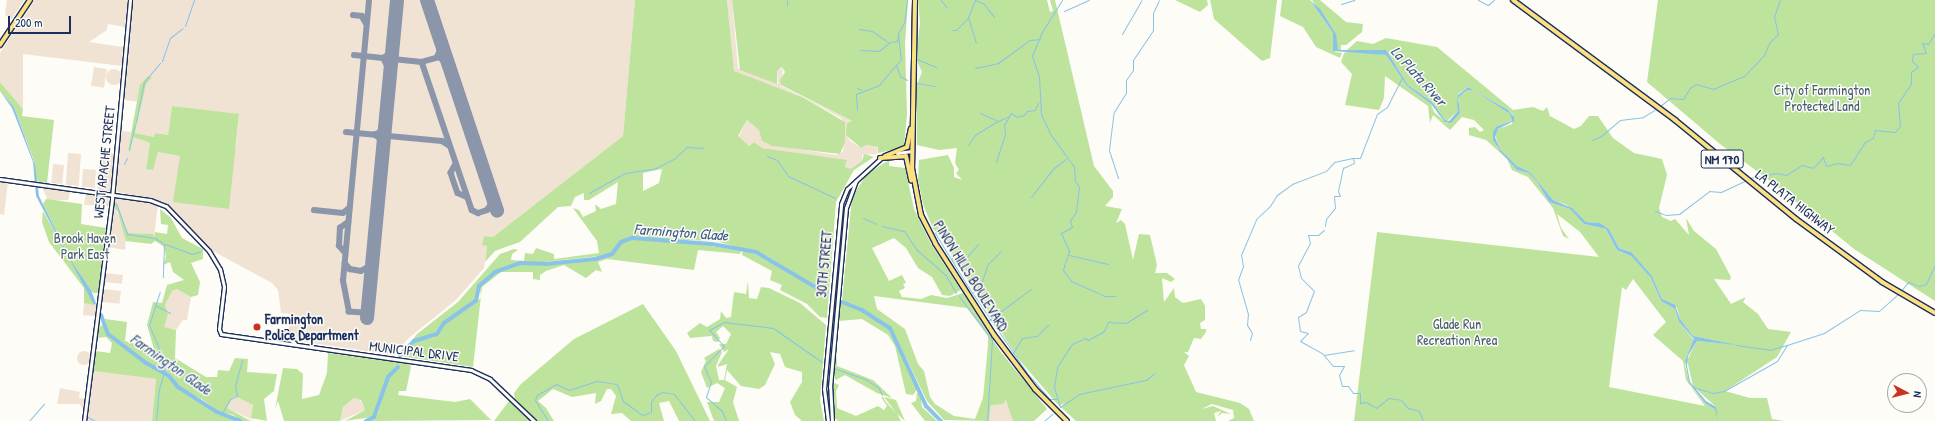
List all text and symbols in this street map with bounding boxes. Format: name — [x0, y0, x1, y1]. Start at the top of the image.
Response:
scale bar — [10, 8, 73, 34]
text: 200 m — [15, 14, 42, 31]
water label: La Plata River — [1387, 42, 1451, 110]
park label: City of Farmington Protected Land — [1774, 82, 1870, 114]
street label: WEST APACHE STREET — [90, 105, 118, 219]
road number: NM 170 — [1700, 148, 1744, 170]
street label: LA PLATA HIGHWAY — [1752, 166, 1838, 238]
street label: PINON HILLS BOULEVARD — [930, 217, 1012, 335]
water label: Farmington Glade — [633, 220, 729, 244]
park label: Brook Haven Park East — [54, 230, 116, 262]
street label: 30TH STREET — [813, 230, 835, 298]
place label: Farmington Police Department — [265, 311, 359, 344]
park label: Glade Run Recreation Area — [1417, 316, 1497, 348]
marker: Farmington Police Department — [252, 322, 262, 332]
water label: Farmington Glade — [127, 329, 215, 399]
street label: MUNICIPAL DRIVE — [368, 337, 460, 365]
north arrow — [1887, 373, 1927, 413]
text: N — [1911, 391, 1925, 398]

